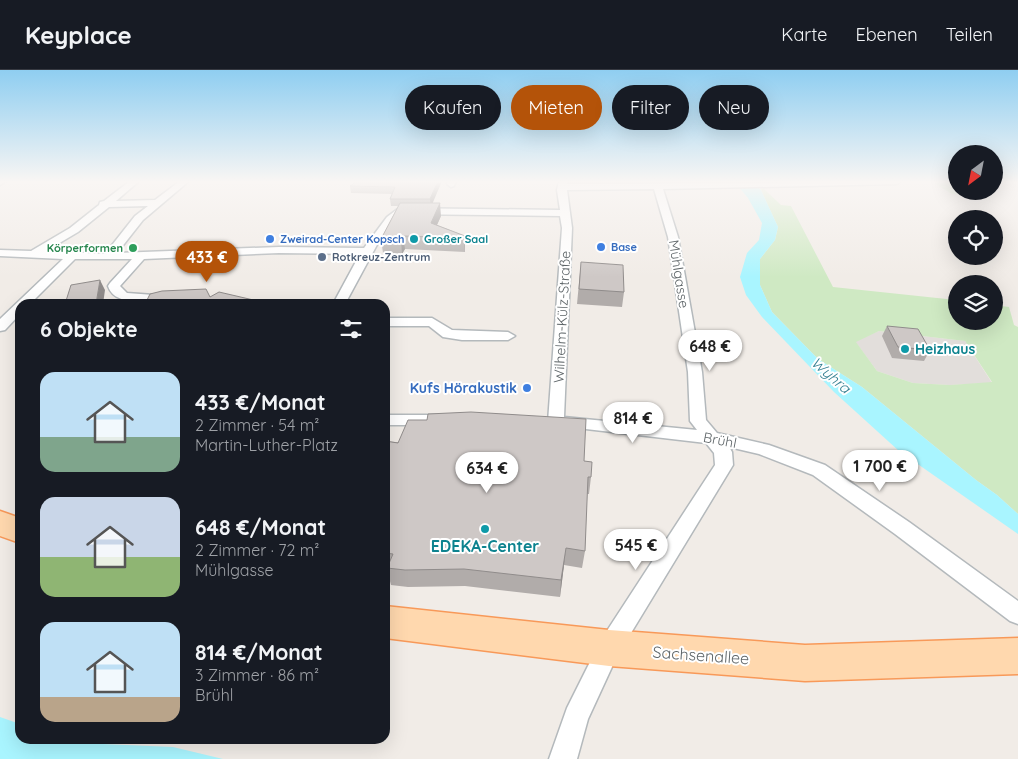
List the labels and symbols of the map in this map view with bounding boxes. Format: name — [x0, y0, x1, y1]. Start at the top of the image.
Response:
north arrow — [948, 145, 1002, 200]
place label: Zweirad-Center Kopsch — [280, 232, 404, 246]
place label: Großer Saal — [424, 232, 488, 246]
marker: Zweirad-Center Kopsch — [264, 233, 276, 245]
marker: Großer Saal — [408, 233, 420, 245]
street label: Mühlgasse — [665, 239, 693, 309]
pin: 433 € — [172, 240, 242, 283]
place label: Base — [611, 240, 637, 254]
place label: Körperformen — [47, 241, 123, 255]
marker: Base — [595, 241, 607, 253]
marker: Körperformen — [127, 242, 139, 254]
place label: Rotkreuz-Zentrum — [332, 250, 430, 264]
street label: Wilhelm-Külz-Straße — [550, 250, 574, 384]
marker: Rotkreuz-Zentrum — [316, 251, 328, 263]
pin: 648 € — [675, 330, 745, 372]
place label: Heizhaus — [915, 340, 975, 358]
marker: Heizhaus — [899, 343, 911, 355]
water label: Wyhra — [807, 353, 855, 398]
place label: Kufs Hörakustik — [410, 379, 517, 397]
marker: Kufs Hörakustik — [521, 382, 533, 394]
pin: 814 € — [598, 402, 668, 444]
street label: Brühl — [702, 428, 738, 452]
pin: 1 700 € — [834, 450, 926, 492]
pin: 634 € — [452, 452, 522, 494]
marker: EDEKA-Center — [479, 523, 491, 535]
pin: 545 € — [601, 528, 671, 571]
place label: EDEKA-Center — [431, 536, 539, 556]
street label: Sachsenallee — [652, 642, 750, 668]

